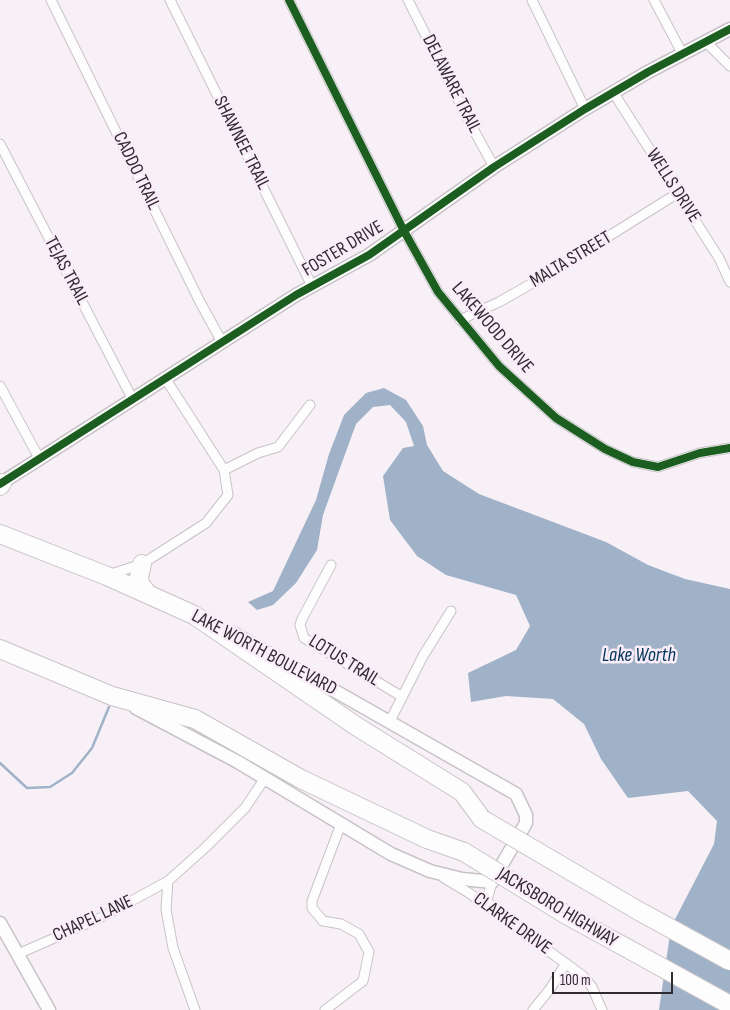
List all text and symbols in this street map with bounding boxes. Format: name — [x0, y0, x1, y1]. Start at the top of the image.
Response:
street label: DELAWARE TRAIL — [417, 31, 485, 137]
street label: SHAWNEE TRAIL — [208, 93, 274, 193]
street label: CADDO TRAIL — [107, 128, 165, 214]
street label: WELLS DRIVE — [641, 145, 705, 227]
street label: FOSTER DRIVE — [298, 216, 388, 282]
street label: MALTA STREET — [526, 227, 616, 293]
street label: TEJAS TRAIL — [39, 233, 93, 309]
street label: LAKEWOOD DRIVE — [446, 278, 538, 378]
street label: LAKE WORTH BOULEVARD — [187, 605, 341, 701]
street label: LOTUS TRAIL — [304, 630, 384, 692]
water label: Lake Worth — [602, 644, 676, 668]
street label: JACKSBORO HIGHWAY — [493, 863, 621, 953]
street label: CLARKE DRIVE — [468, 888, 556, 960]
street label: CHAPEL LANE — [49, 891, 137, 947]
scale bar — [555, 962, 676, 994]
text: 100 m — [560, 971, 591, 990]

